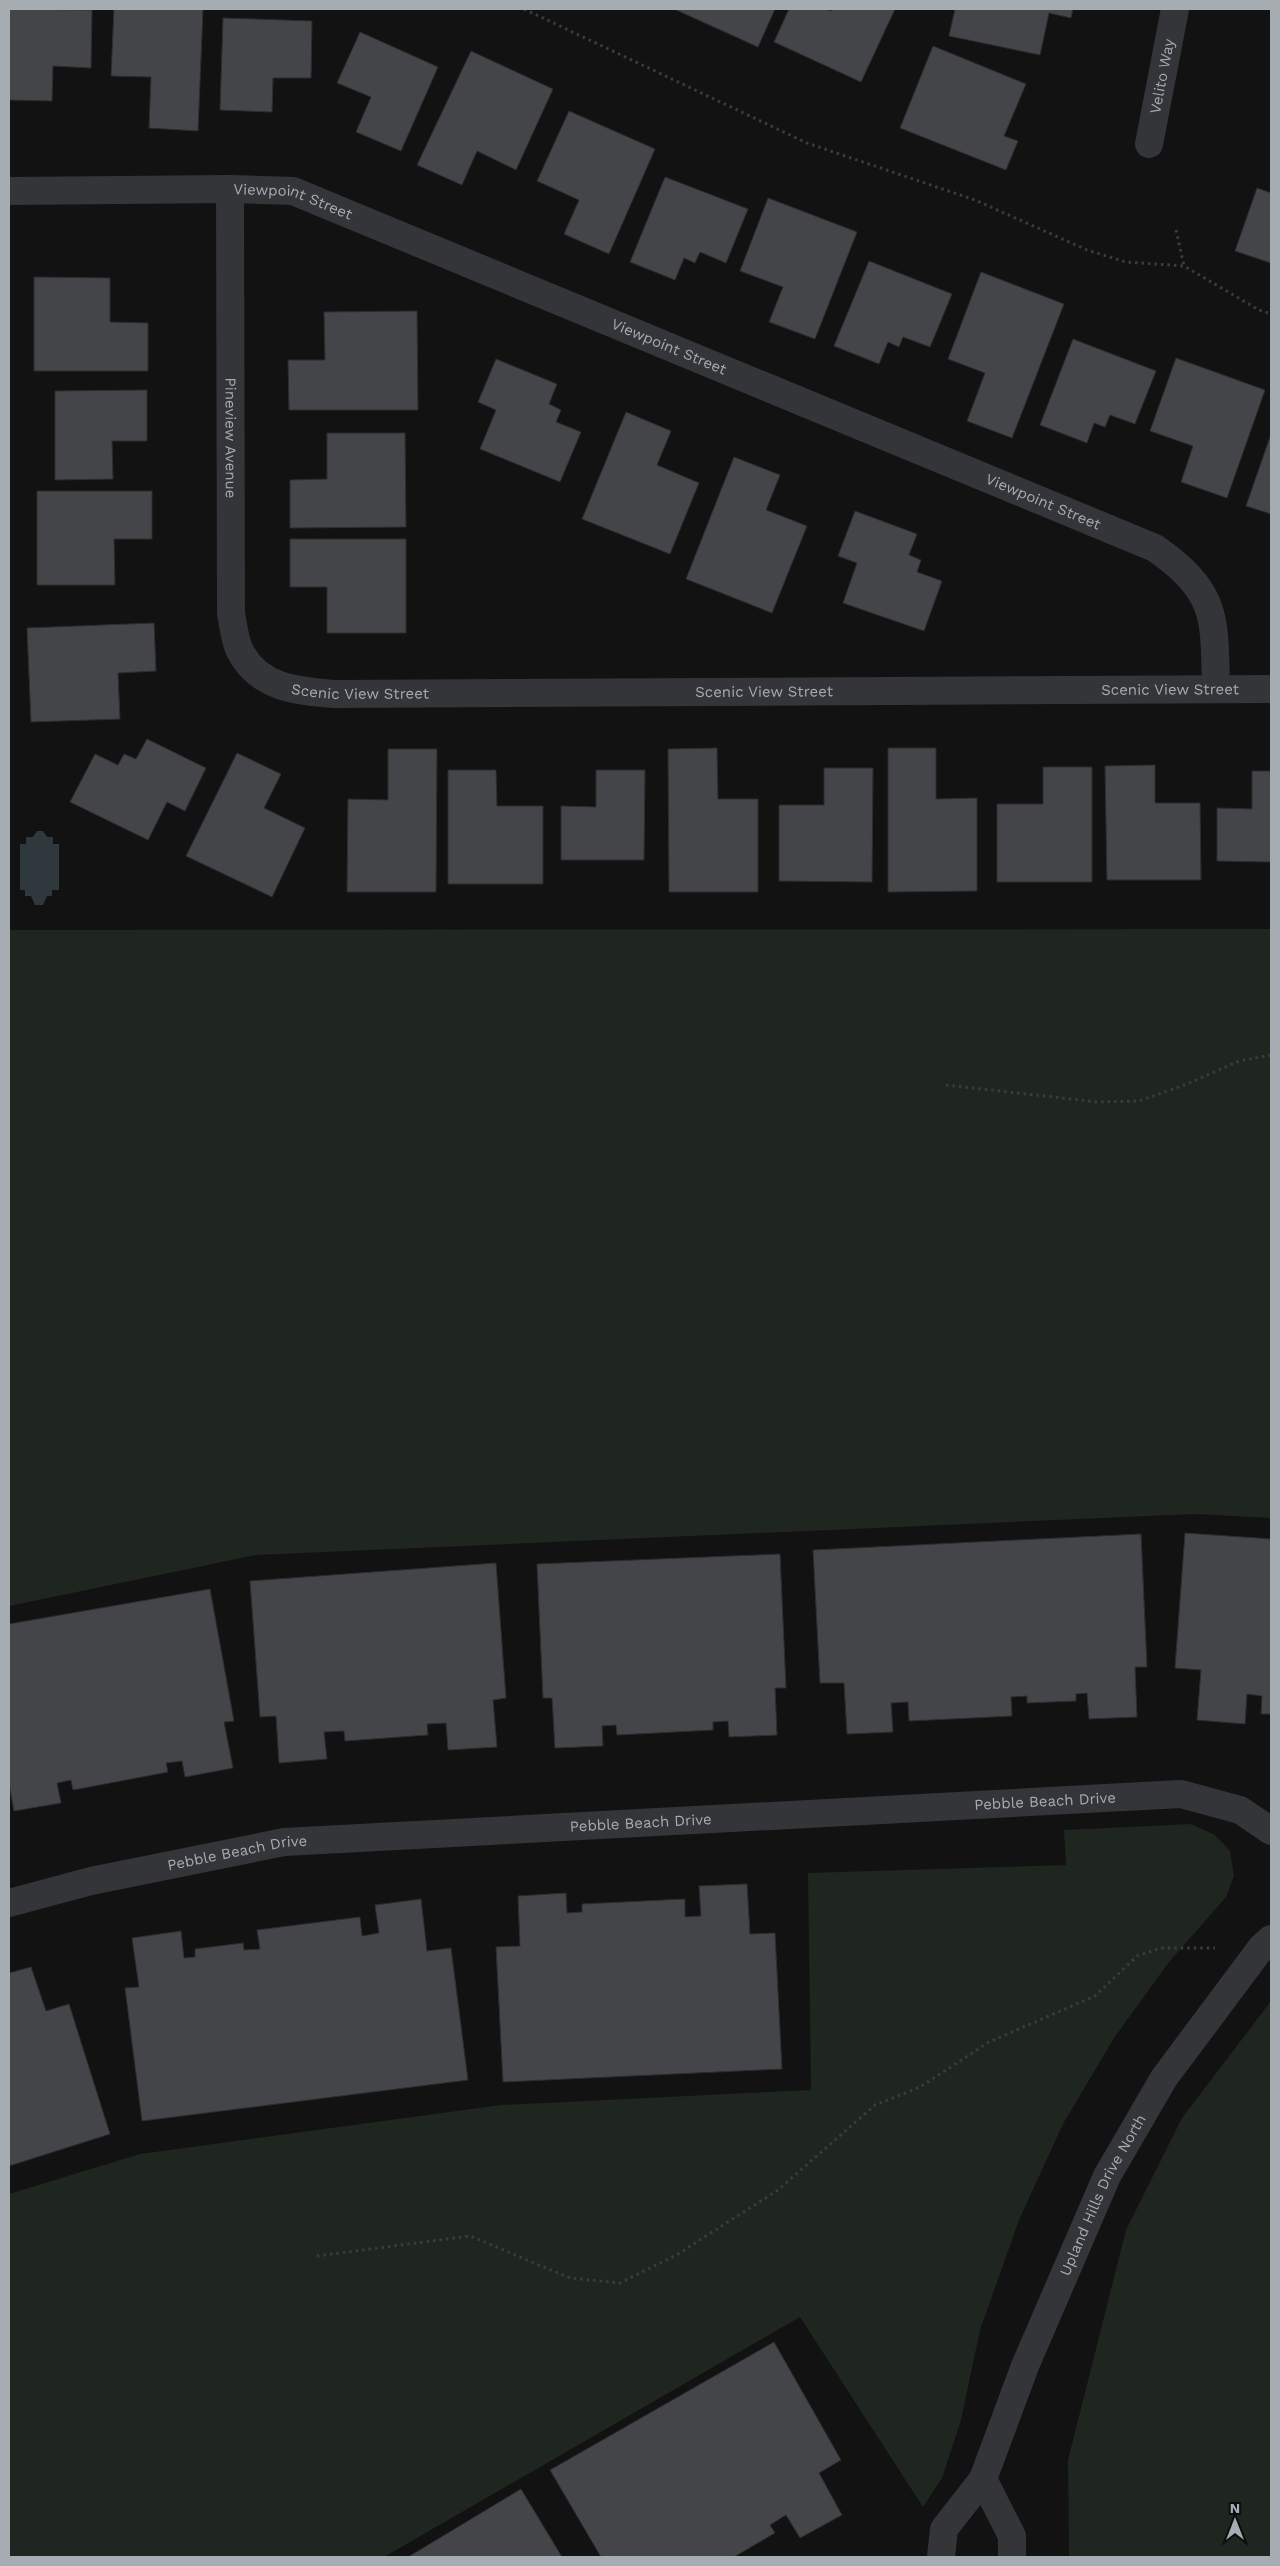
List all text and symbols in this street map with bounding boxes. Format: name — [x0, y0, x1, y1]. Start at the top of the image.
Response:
street label: Velito Way — [1146, 37, 1178, 115]
street label: Viewpoint Street — [233, 180, 356, 224]
street label: Viewpoint Street — [609, 315, 730, 379]
street label: Pineview Avenue — [221, 377, 240, 499]
street label: Viewpoint Street — [983, 470, 1104, 534]
street label: Scenic View Street — [290, 680, 430, 703]
street label: Scenic View Street — [1101, 680, 1240, 699]
street label: Scenic View Street — [695, 682, 834, 701]
street label: Pebble Beach Drive — [974, 1788, 1116, 1814]
street label: Pebble Beach Drive — [569, 1810, 712, 1836]
street label: Pebble Beach Drive — [166, 1832, 308, 1874]
street label: Upland Hills Drive North — [1056, 2111, 1150, 2279]
north arrow — [1210, 2496, 1260, 2546]
text: N — [1230, 2500, 1240, 2516]

